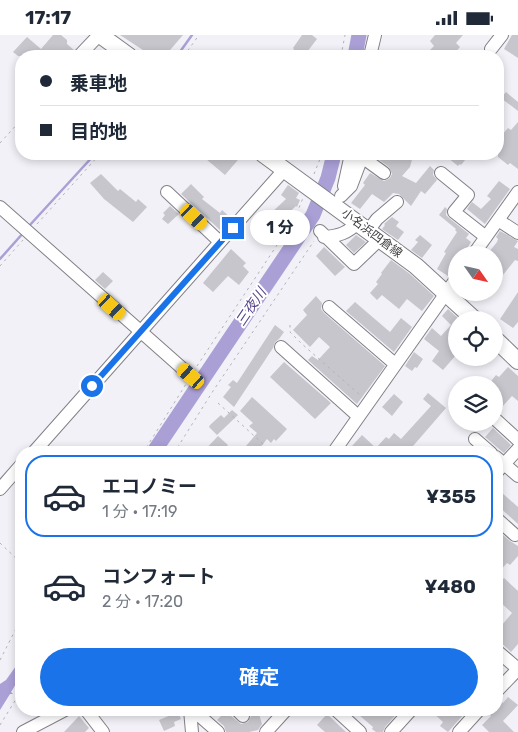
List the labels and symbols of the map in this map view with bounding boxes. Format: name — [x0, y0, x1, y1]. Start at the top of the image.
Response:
car — [177, 201, 210, 233]
street label: 小名浜四倉線 — [339, 206, 405, 260]
callout: 1 分 — [250, 211, 310, 245]
route end — [222, 217, 244, 239]
north arrow — [448, 246, 502, 301]
water label: 三夜川 — [232, 283, 271, 329]
car — [95, 291, 128, 323]
car — [174, 360, 207, 392]
route start — [81, 375, 103, 397]

